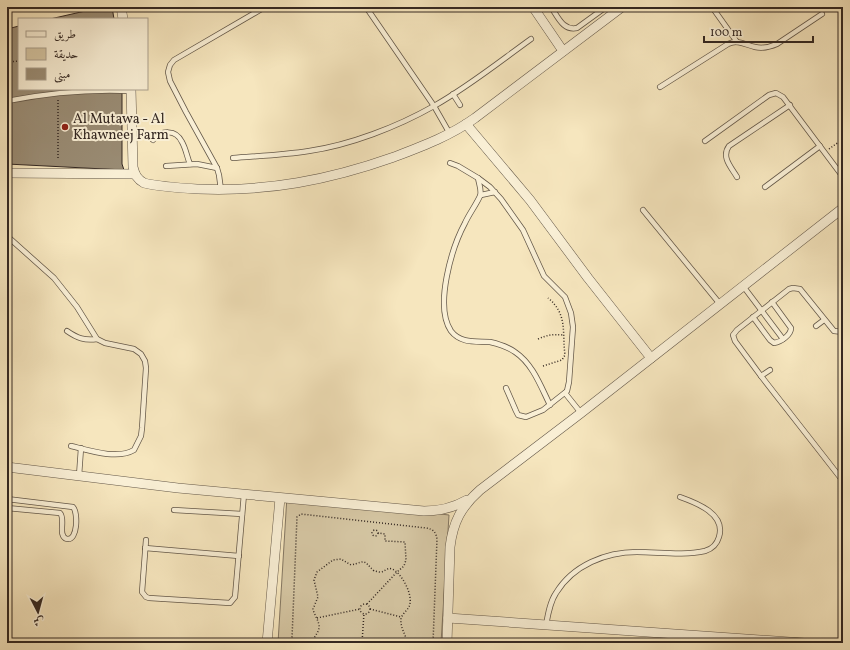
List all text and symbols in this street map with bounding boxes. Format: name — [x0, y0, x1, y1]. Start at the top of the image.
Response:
legend — [18, 18, 148, 90]
scale bar — [704, 18, 813, 44]
text: 100 m — [710, 25, 743, 41]
text: طريق — [54, 27, 76, 43]
text: حديقة — [54, 47, 78, 63]
text: مبنى — [54, 67, 70, 83]
place label: Al Mutawa - Al Khawneej Farm — [73, 110, 169, 145]
marker: Al Mutawa - Al Khawneej Farm — [60, 122, 70, 132]
north arrow — [18, 592, 58, 632]
text: ش — [33, 612, 45, 628]

